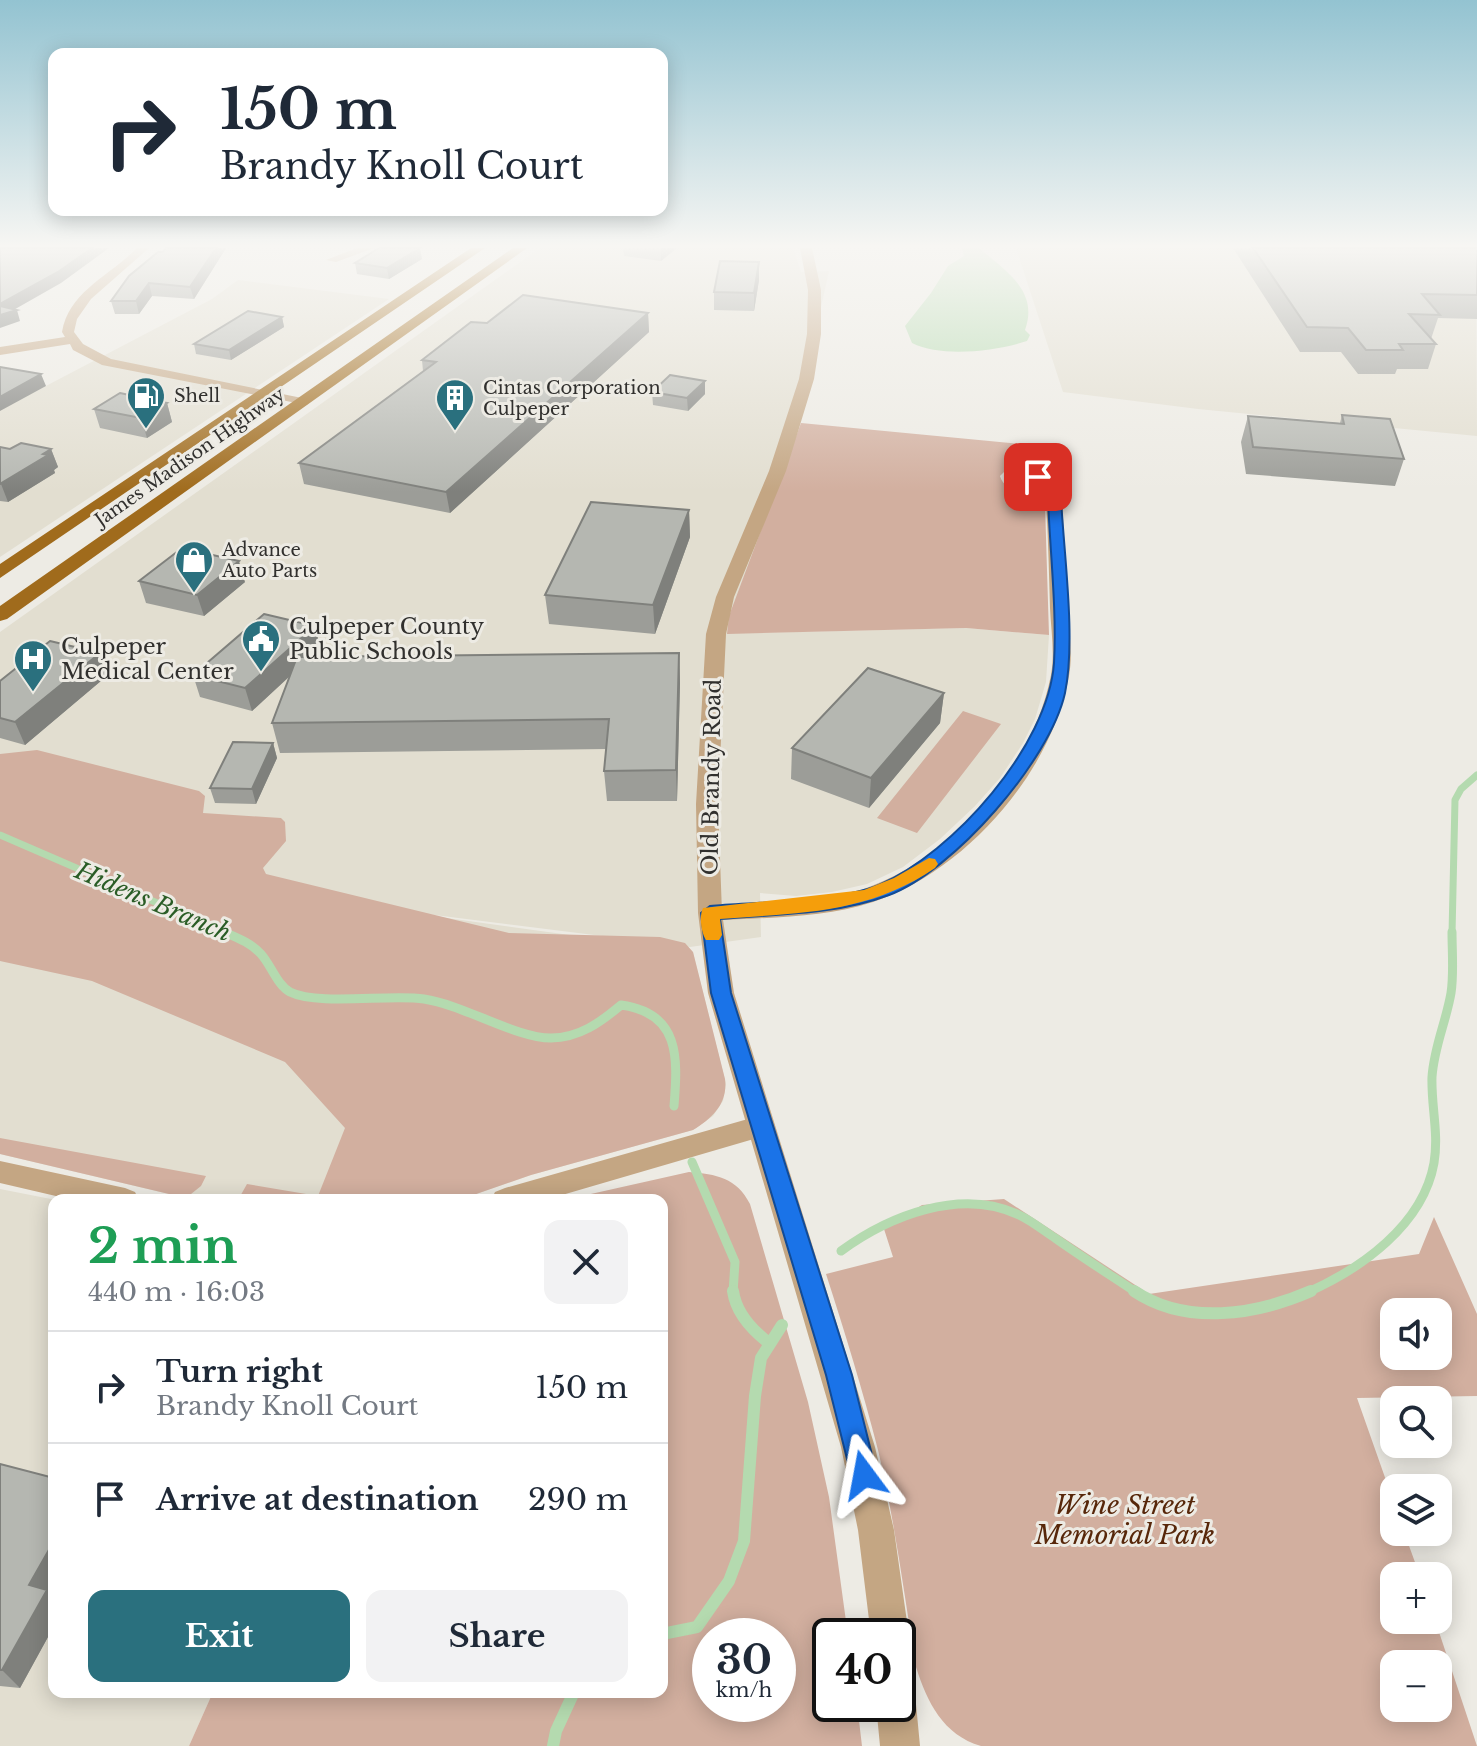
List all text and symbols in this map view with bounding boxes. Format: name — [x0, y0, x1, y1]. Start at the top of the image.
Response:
text: 150 m — [220, 75, 397, 144]
icon: right — [88, 80, 192, 184]
text: Brandy Knoll Court — [220, 144, 583, 189]
fuel station icon: Shell — [125, 375, 167, 430]
building icon: Cintas Corporation Culpeper — [434, 377, 476, 432]
place label: Cintas Corporation Culpeper — [483, 377, 661, 420]
street label: James Madison Highway — [89, 383, 290, 532]
place label: Shell — [174, 385, 220, 407]
pin — [1004, 443, 1072, 511]
icon: arrive — [1016, 455, 1060, 499]
shop icon: Advance Auto Parts — [173, 539, 215, 594]
place label: Advance Auto Parts — [221, 539, 317, 582]
place label: Culpeper County Public Schools — [289, 613, 484, 665]
public building icon: Culpeper County Public Schools — [240, 618, 282, 673]
place label: Culpeper Medical Center — [61, 633, 234, 685]
hospital icon: Culpeper Medical Center — [12, 638, 54, 693]
street label: Old Brandy Road — [696, 678, 727, 875]
water label: Hidens Branch — [70, 855, 235, 947]
text: 2 min — [88, 1216, 237, 1276]
button: close — [544, 1220, 628, 1304]
text: 440 m · 16:03 — [88, 1276, 265, 1308]
map controls — [1380, 1298, 1452, 1722]
button: sound — [1380, 1298, 1452, 1370]
text: Turn right — [156, 1353, 323, 1390]
icon: right — [88, 1365, 132, 1409]
text: 150 m — [535, 1369, 628, 1406]
button: search — [1380, 1386, 1452, 1458]
text: Brandy Knoll Court — [156, 1390, 418, 1422]
position arrow — [822, 1433, 906, 1517]
button: layers — [1380, 1474, 1452, 1546]
icon: arrive — [88, 1477, 132, 1521]
text: Arrive at destination — [156, 1481, 479, 1518]
text: 290 m — [528, 1481, 628, 1518]
park label: Wine Street Memorial Park — [1034, 1489, 1215, 1551]
button: + — [1380, 1562, 1452, 1634]
button: Exit — [88, 1590, 350, 1682]
button: Share — [366, 1590, 628, 1682]
speed limit sign: 40 — [812, 1618, 916, 1722]
text: 30 — [716, 1635, 772, 1685]
button: − — [1380, 1650, 1452, 1722]
text: km/h — [716, 1678, 772, 1702]

